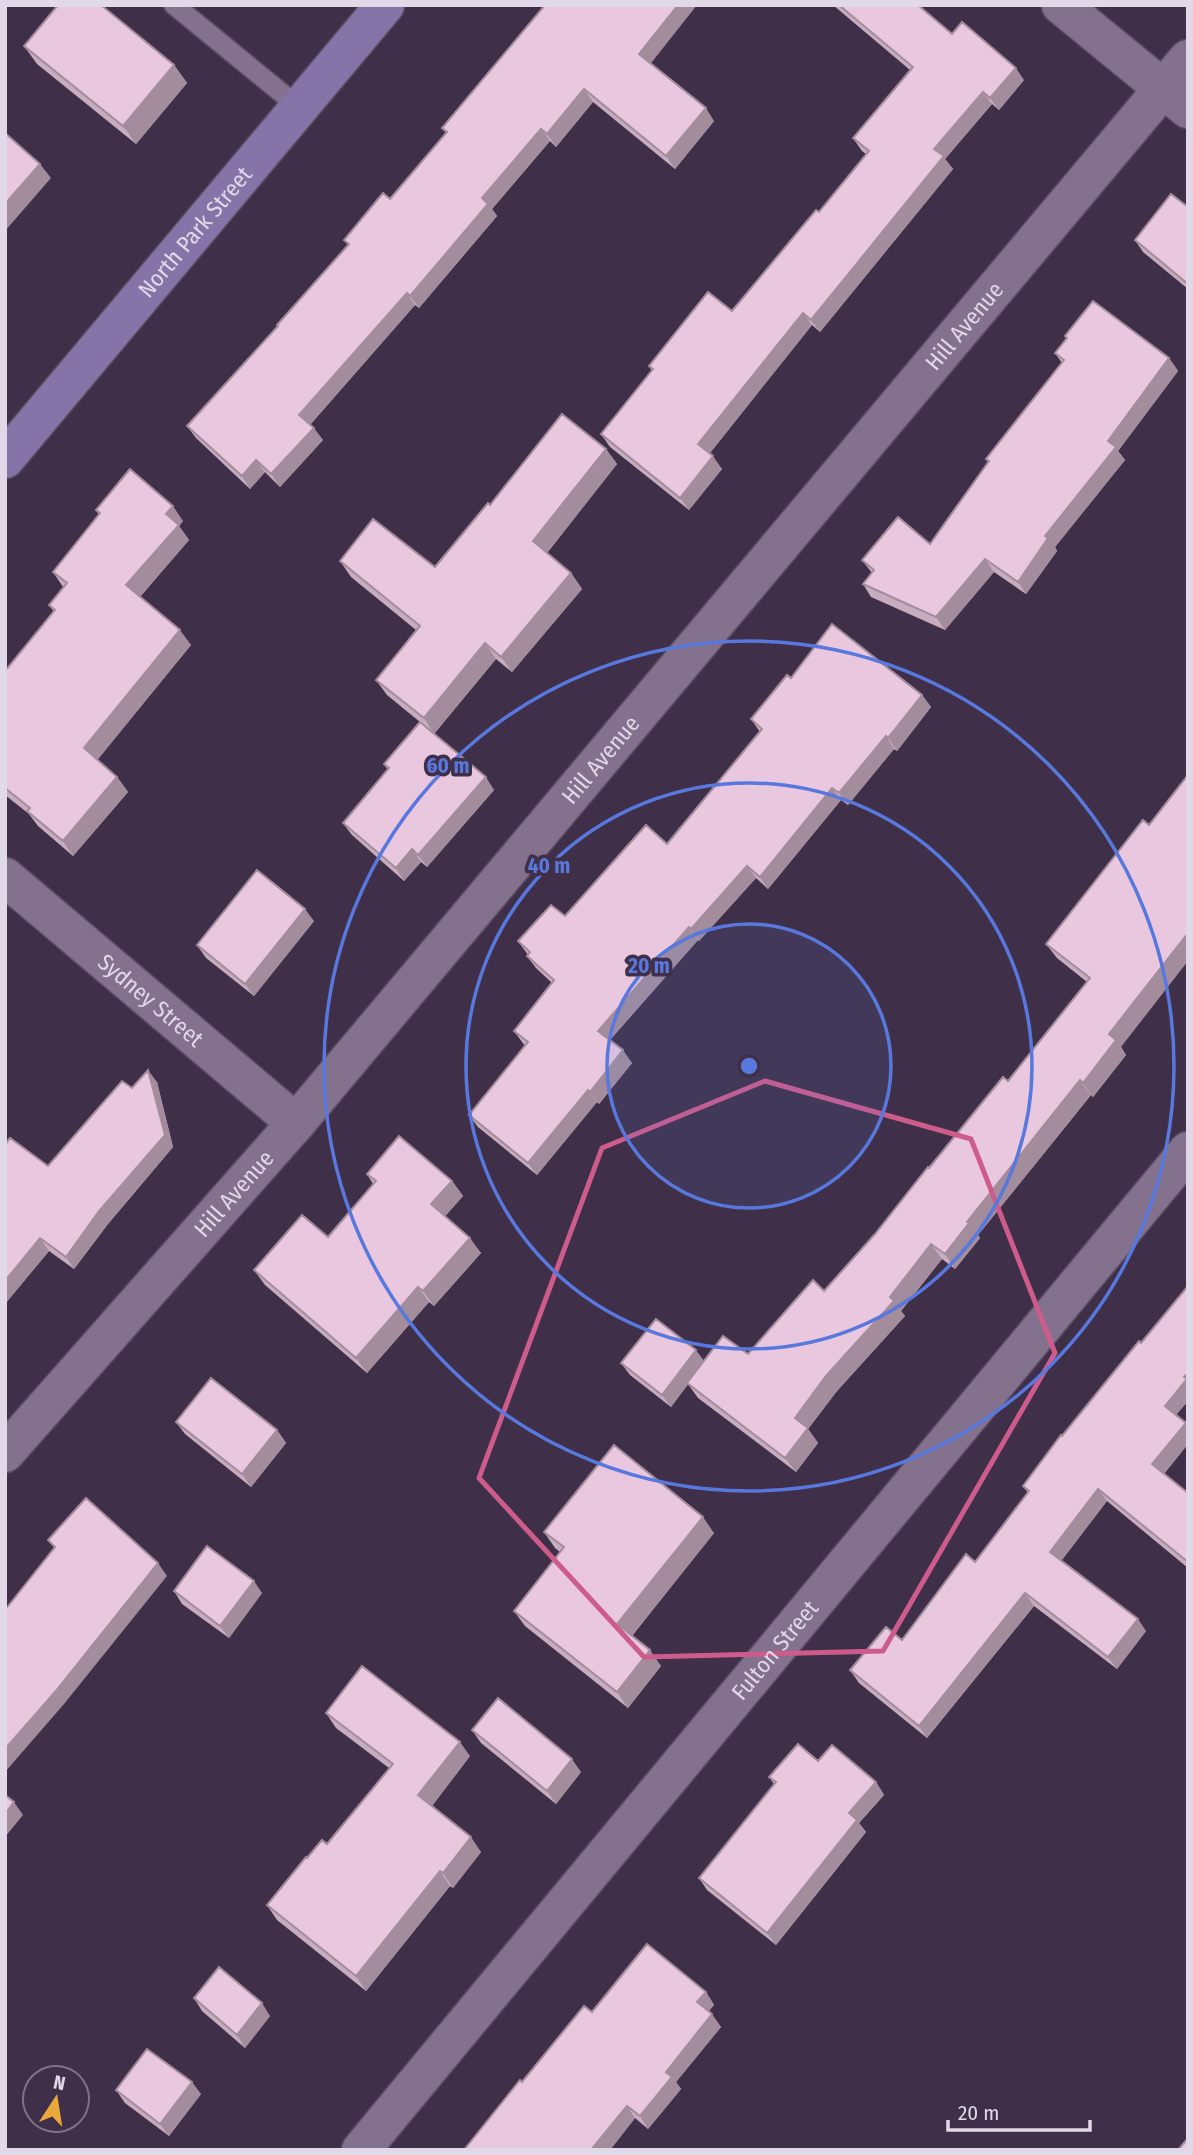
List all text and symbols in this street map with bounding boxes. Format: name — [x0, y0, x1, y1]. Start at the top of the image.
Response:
street label: North Park Street — [132, 161, 258, 303]
street label: Hill Avenue — [919, 276, 1009, 376]
street label: Hill Avenue — [556, 710, 645, 810]
text: 60 m — [427, 753, 469, 779]
text: 40 m — [528, 853, 570, 879]
street label: Sydney Street — [92, 948, 210, 1053]
text: 20 m — [627, 953, 670, 979]
centre of rings — [737, 1054, 761, 1078]
street label: Hill Avenue — [188, 1144, 280, 1243]
street label: Fulton Street — [726, 1594, 824, 1706]
north arrow — [21, 2064, 91, 2134]
text: N — [51, 2070, 67, 2095]
scale bar — [948, 2088, 1090, 2132]
text: 20 m — [958, 2100, 999, 2126]

